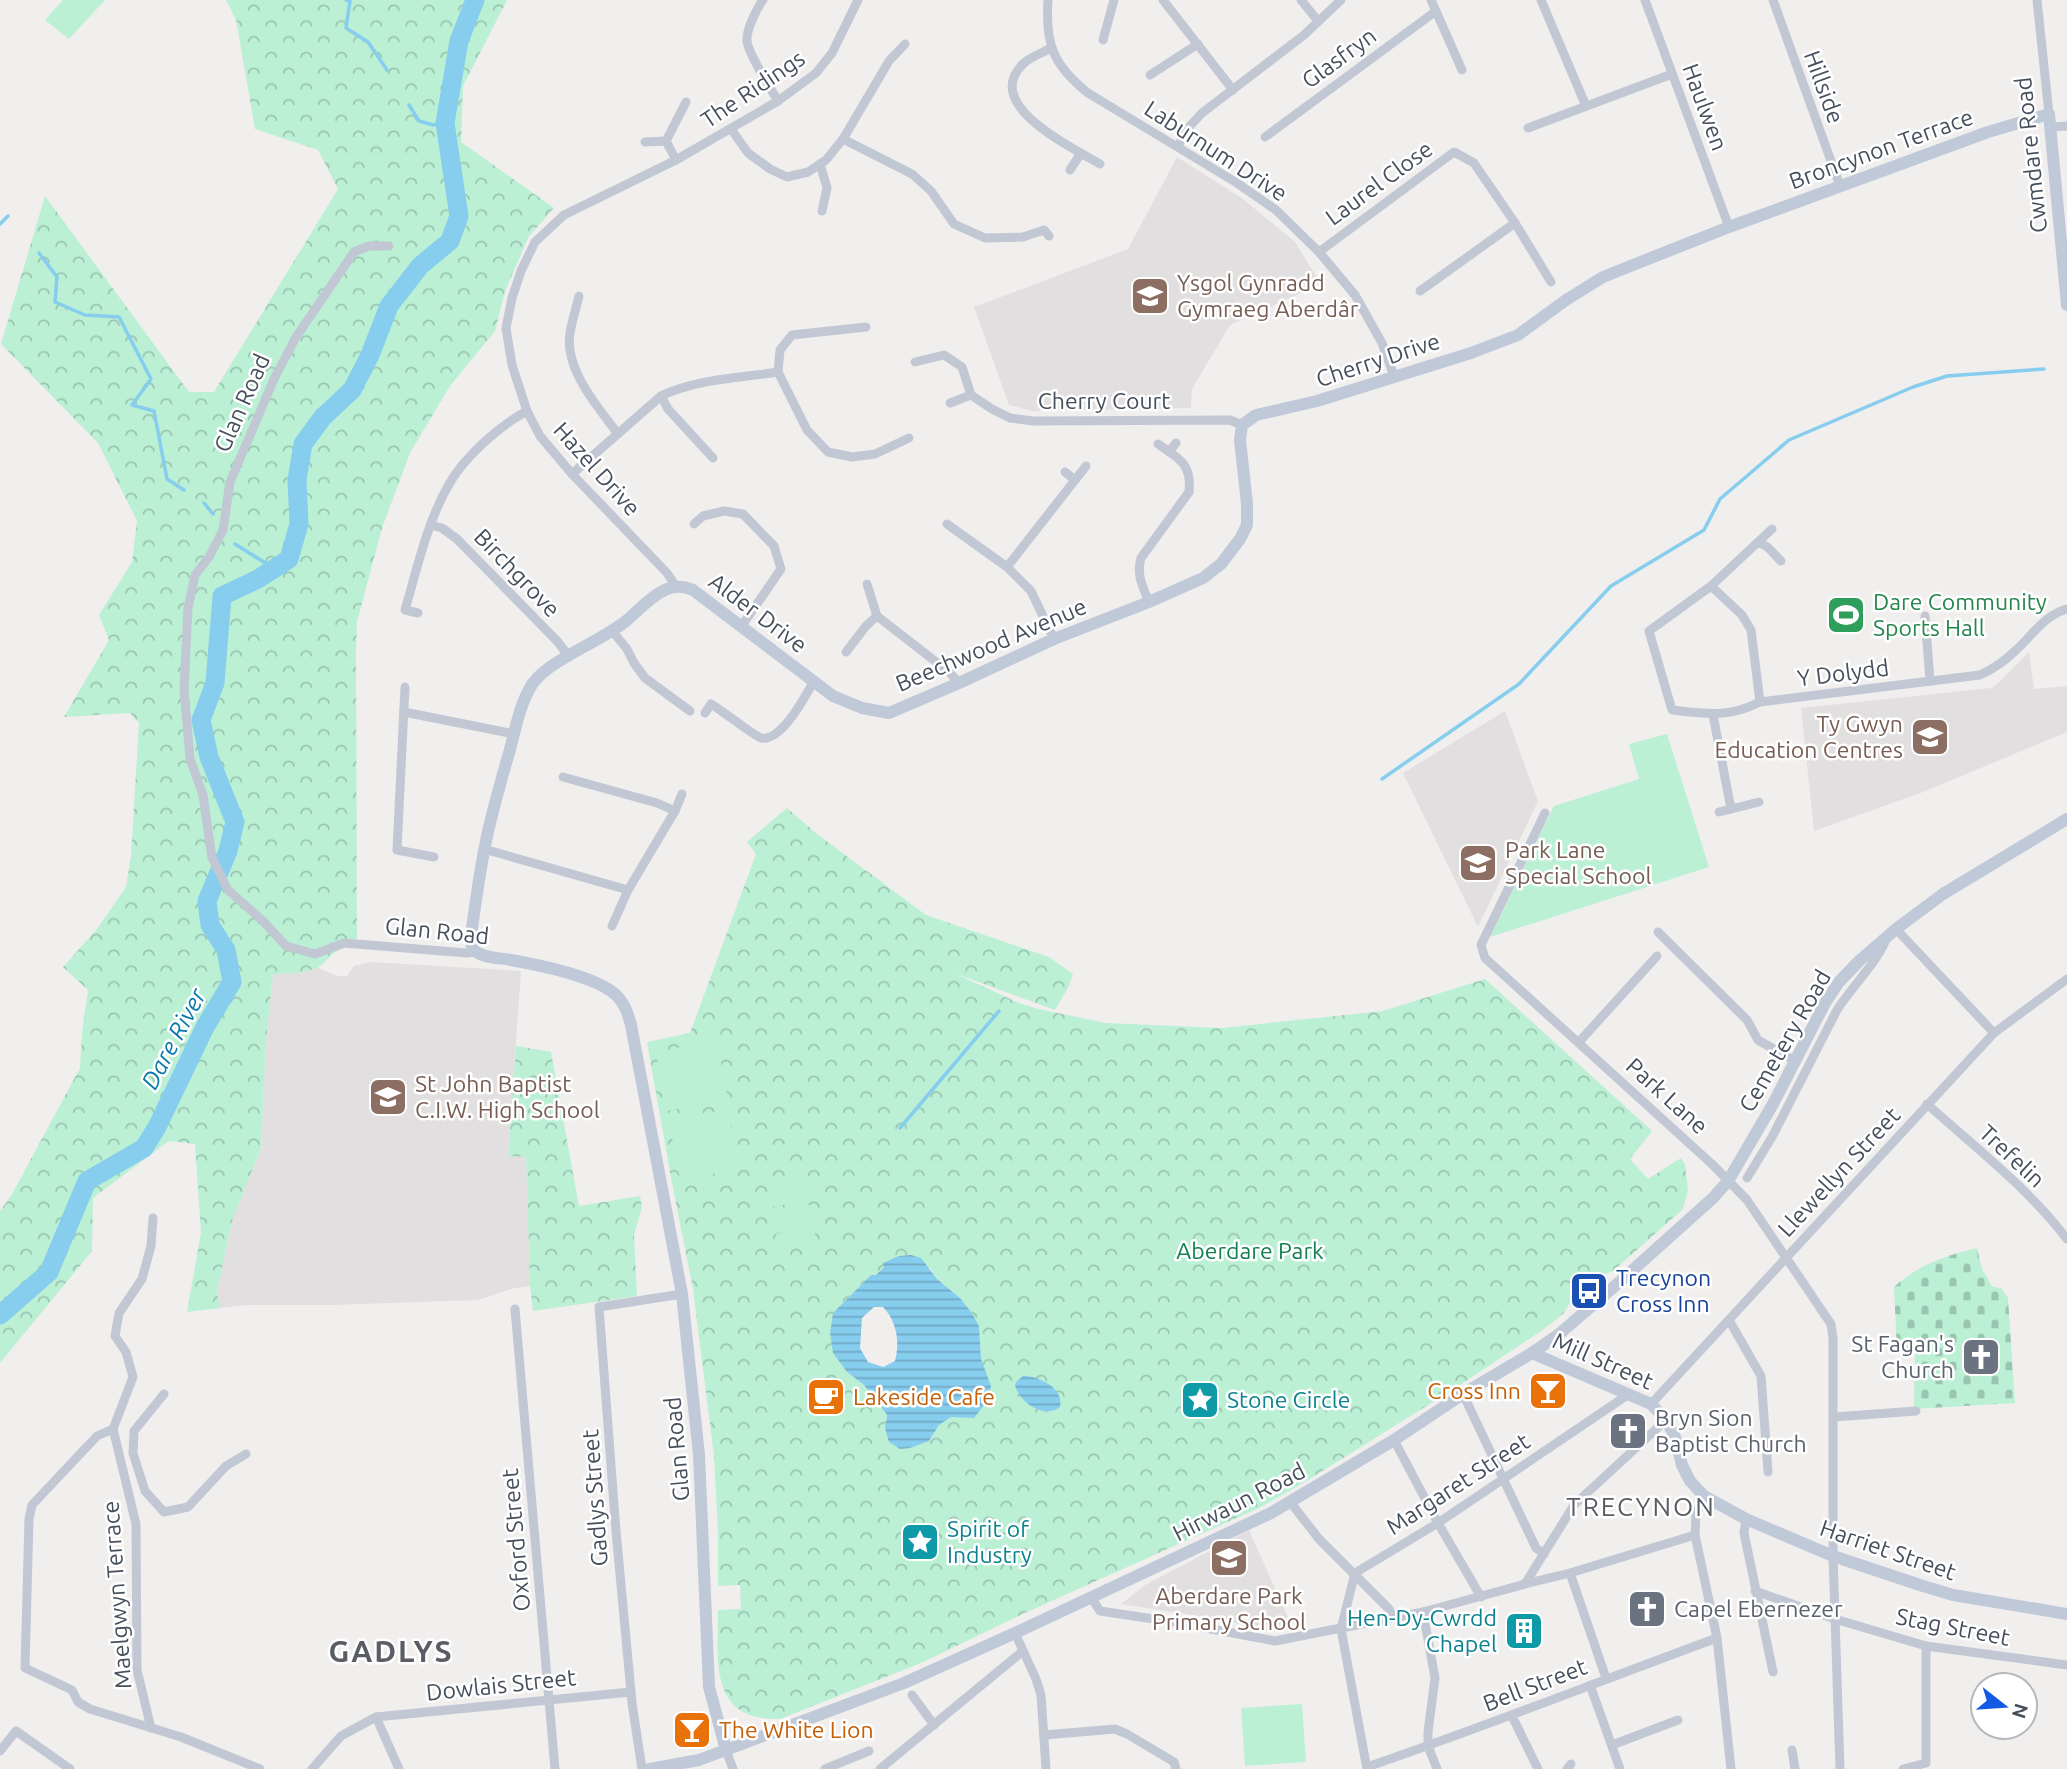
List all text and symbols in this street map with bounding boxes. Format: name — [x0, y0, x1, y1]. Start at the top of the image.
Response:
street label: Glasfryn — [1297, 22, 1381, 93]
street label: The Ridings — [696, 45, 809, 132]
street label: Hillside — [1800, 47, 1849, 127]
street label: Haulwen — [1678, 60, 1733, 154]
street label: Cwmdare Road — [2010, 76, 2051, 234]
street label: Laburnum Drive — [1140, 95, 1292, 206]
street label: Broncynon Terrace — [1785, 104, 1976, 193]
street label: Laurel Close — [1321, 136, 1437, 230]
place label: Ysgol Gynradd Gymraeg Aberdâr — [1177, 270, 1359, 321]
school or university icon: Ysgol Gynradd Gymraeg Aberdâr — [1129, 275, 1171, 317]
street label: Cherry Drive — [1313, 328, 1443, 391]
street label: Glan Road — [209, 350, 274, 456]
street label: Cherry Court — [1038, 388, 1170, 413]
street label: Hazel Drive — [549, 417, 646, 520]
street label: Birchgrove — [469, 524, 565, 622]
street label: Alder Drive — [705, 568, 812, 657]
place label: Dare Community Sports Hall — [1873, 589, 2047, 640]
street label: Beechwood Avenue — [892, 593, 1090, 696]
sports icon: Dare Community Sports Hall — [1825, 594, 1867, 636]
street label: Y Dolydd — [1796, 654, 1890, 691]
place label: Ty Gwyn Education Centres — [1714, 711, 1903, 762]
school or university icon: Ty Gwyn Education Centres — [1909, 716, 1951, 758]
place label: Park Lane Special School — [1505, 837, 1651, 888]
school or university icon: Park Lane Special School — [1457, 842, 1499, 884]
street label: Glan Road — [384, 913, 490, 948]
street label: Cemetery Road — [1734, 965, 1835, 1116]
water label: Dare River — [136, 983, 212, 1094]
street label: Park Lane — [1622, 1053, 1713, 1138]
place label: St John Baptist C.I.W. High School — [415, 1071, 600, 1122]
school or university icon: St John Baptist C.I.W. High School — [367, 1076, 409, 1118]
street label: Llewellyn Street — [1773, 1102, 1905, 1241]
street label: Trefelin — [1975, 1119, 2050, 1192]
park label: Aberdare Park — [1176, 1238, 1324, 1263]
place label: Trecynon Cross Inn — [1616, 1265, 1711, 1316]
bus stop icon: Trecynon Cross Inn — [1568, 1270, 1610, 1312]
street label: Mill Street — [1549, 1327, 1657, 1394]
place label: St Fagan's Church — [1851, 1331, 1954, 1382]
church icon: St Fagan's Church — [1960, 1336, 2002, 1378]
bar icon: Cross Inn — [1527, 1370, 1569, 1412]
cafe icon: Lakeside Cafe — [805, 1376, 847, 1418]
place label: Cross Inn — [1427, 1378, 1521, 1403]
place icon: Stone Circle — [1179, 1379, 1221, 1421]
place label: Lakeside Cafe — [853, 1384, 995, 1409]
place label: Stone Circle — [1227, 1387, 1350, 1412]
street label: Glan Road — [659, 1396, 694, 1502]
place label: Bryn Sion Baptist Church — [1655, 1405, 1807, 1456]
church icon: Bryn Sion Baptist Church — [1607, 1410, 1649, 1452]
street label: Margaret Street — [1382, 1428, 1534, 1539]
street label: Gadlys Street — [577, 1429, 612, 1567]
street label: Hirwaun Road — [1169, 1458, 1309, 1546]
street label: Oxford Street — [497, 1468, 534, 1613]
district label: TRECYNON — [1566, 1492, 1716, 1521]
street label: Maelgwyn Terrace — [97, 1500, 136, 1690]
street label: Harriet Street — [1817, 1515, 1959, 1584]
place label: Spirit of Industry — [947, 1516, 1032, 1567]
place icon: Spirit of Industry — [899, 1521, 941, 1563]
school or university icon: Aberdare Park Primary School — [1208, 1537, 1250, 1579]
place label: Aberdare Park Primary School — [1152, 1583, 1306, 1634]
church icon: Capel Ebernezer — [1626, 1588, 1668, 1630]
place label: Capel Ebernezer — [1674, 1596, 1843, 1621]
street label: Stag Street — [1894, 1603, 2012, 1650]
place label: Hen-Dy-Cwrdd Chapel — [1347, 1605, 1497, 1656]
building icon: Hen-Dy-Cwrdd Chapel — [1503, 1610, 1545, 1652]
district label: GADLYS — [328, 1634, 454, 1668]
street label: Bell Street — [1480, 1653, 1590, 1716]
street label: Dowlais Street — [425, 1664, 577, 1705]
north arrow — [1969, 1671, 2039, 1741]
text: N — [2008, 1701, 2033, 1721]
bar icon: The White Lion — [671, 1709, 713, 1751]
place label: The White Lion — [719, 1717, 874, 1742]

